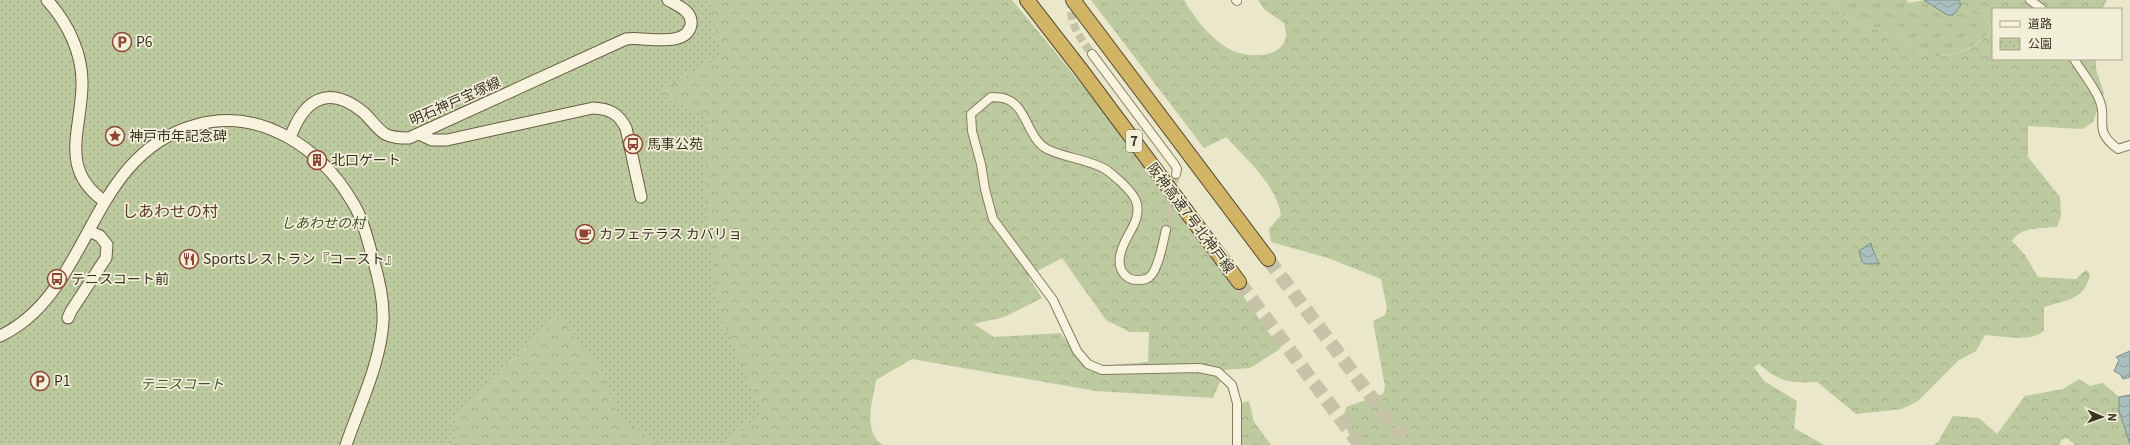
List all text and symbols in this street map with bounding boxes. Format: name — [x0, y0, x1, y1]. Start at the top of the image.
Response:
legend — [1992, 8, 2122, 60]
text: 道路 — [2028, 14, 2052, 31]
parking icon: P6 — [111, 31, 133, 53]
place label: P6 — [136, 31, 153, 51]
text: 公園 — [2028, 34, 2052, 51]
street label: 明石神戸宝塚線 — [406, 71, 503, 129]
place icon: 神戸市年記念碑 — [104, 125, 126, 147]
place label: 神戸市年記念碑 — [129, 125, 227, 145]
road number: 7 — [1126, 130, 1142, 152]
bus stop icon: 馬事公苑 — [622, 133, 644, 155]
place label: 馬事公苑 — [647, 133, 703, 153]
building icon: 北口ゲート — [306, 149, 328, 171]
place label: 北口ゲート — [331, 149, 401, 169]
street label: 阪神高速7号北神戸線 — [1144, 158, 1240, 277]
district label: しあわせの村 — [122, 198, 218, 222]
park label: しあわせの村 — [281, 212, 367, 232]
cafe icon: カフェテラス カバリョ — [574, 223, 596, 245]
place label: カフェテラス カバリョ — [599, 223, 742, 243]
restaurant icon: Sportsレストラン『コースト』 — [178, 248, 200, 270]
place label: Sportsレストラン『コースト』 — [203, 248, 399, 268]
bus stop icon: テニスコート前 — [46, 268, 68, 290]
place label: テニスコート前 — [71, 268, 169, 288]
parking icon: P1 — [29, 370, 51, 392]
place label: P1 — [54, 370, 71, 390]
park label: テニスコート — [140, 373, 224, 393]
north arrow — [2082, 397, 2122, 437]
text: N — [2105, 413, 2121, 422]

